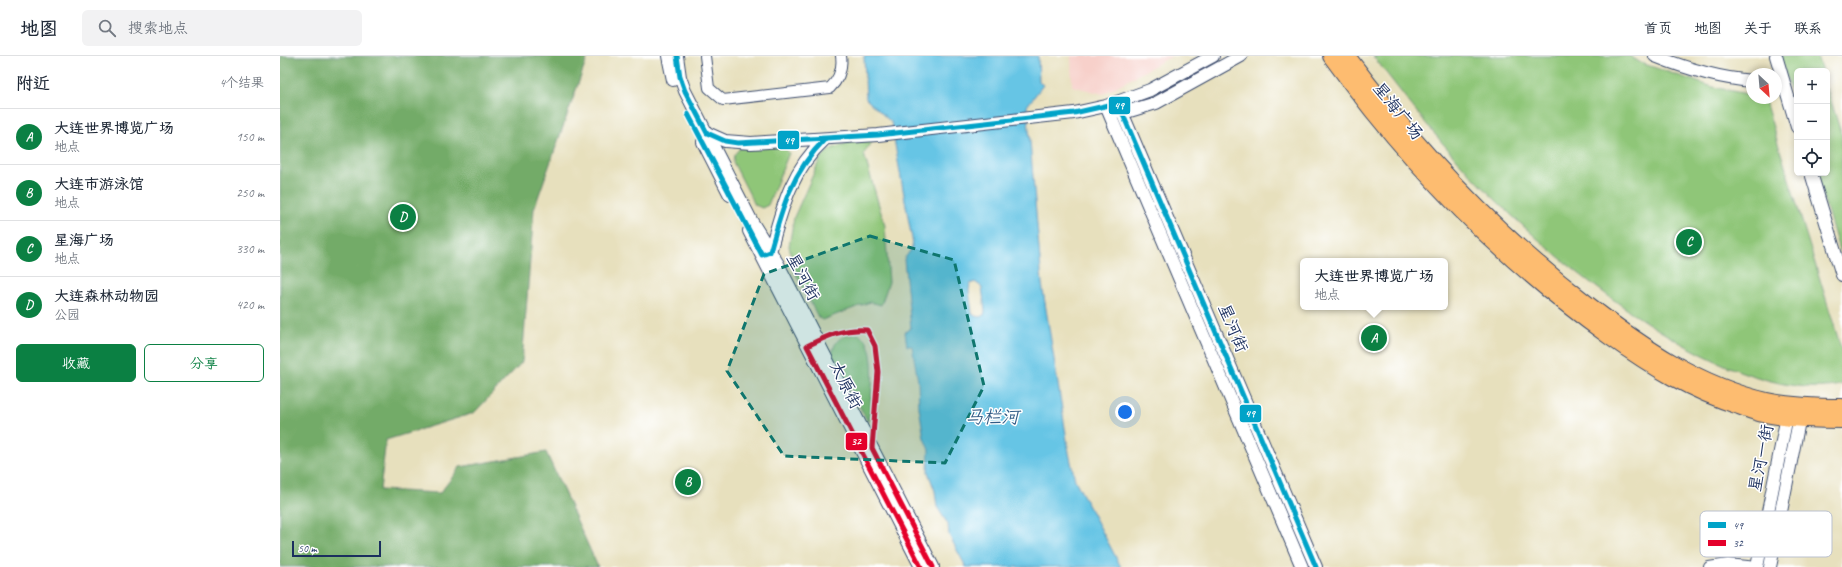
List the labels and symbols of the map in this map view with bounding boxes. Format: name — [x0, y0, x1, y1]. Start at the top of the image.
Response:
north arrow — [1746, 68, 1782, 104]
street label: 星海广场 — [1368, 78, 1428, 144]
line badge: 49 — [1108, 96, 1131, 115]
text: 49 — [1114, 98, 1125, 112]
line badge: 49 — [777, 130, 800, 150]
text: 49 — [784, 133, 795, 147]
pin: D — [390, 202, 416, 232]
pin: C — [1676, 227, 1702, 257]
street label: 星河街 — [782, 250, 824, 304]
street label: 星河街 — [1213, 300, 1253, 356]
pin: A — [1361, 323, 1387, 353]
street label: 太原街 — [825, 358, 867, 412]
your location — [1115, 402, 1135, 422]
line badge: 49 — [1239, 404, 1262, 423]
water label: 马栏河 — [965, 406, 1022, 428]
text: 49 — [1245, 406, 1256, 420]
street label: 星河一街 — [1744, 423, 1778, 493]
line badge: 32 — [845, 432, 868, 451]
text: 32 — [851, 434, 862, 448]
pin: B — [675, 467, 701, 497]
legend — [1700, 511, 1832, 557]
text: 49 — [1733, 518, 1744, 532]
text: 32 — [1733, 536, 1744, 550]
scale bar — [292, 539, 381, 558]

